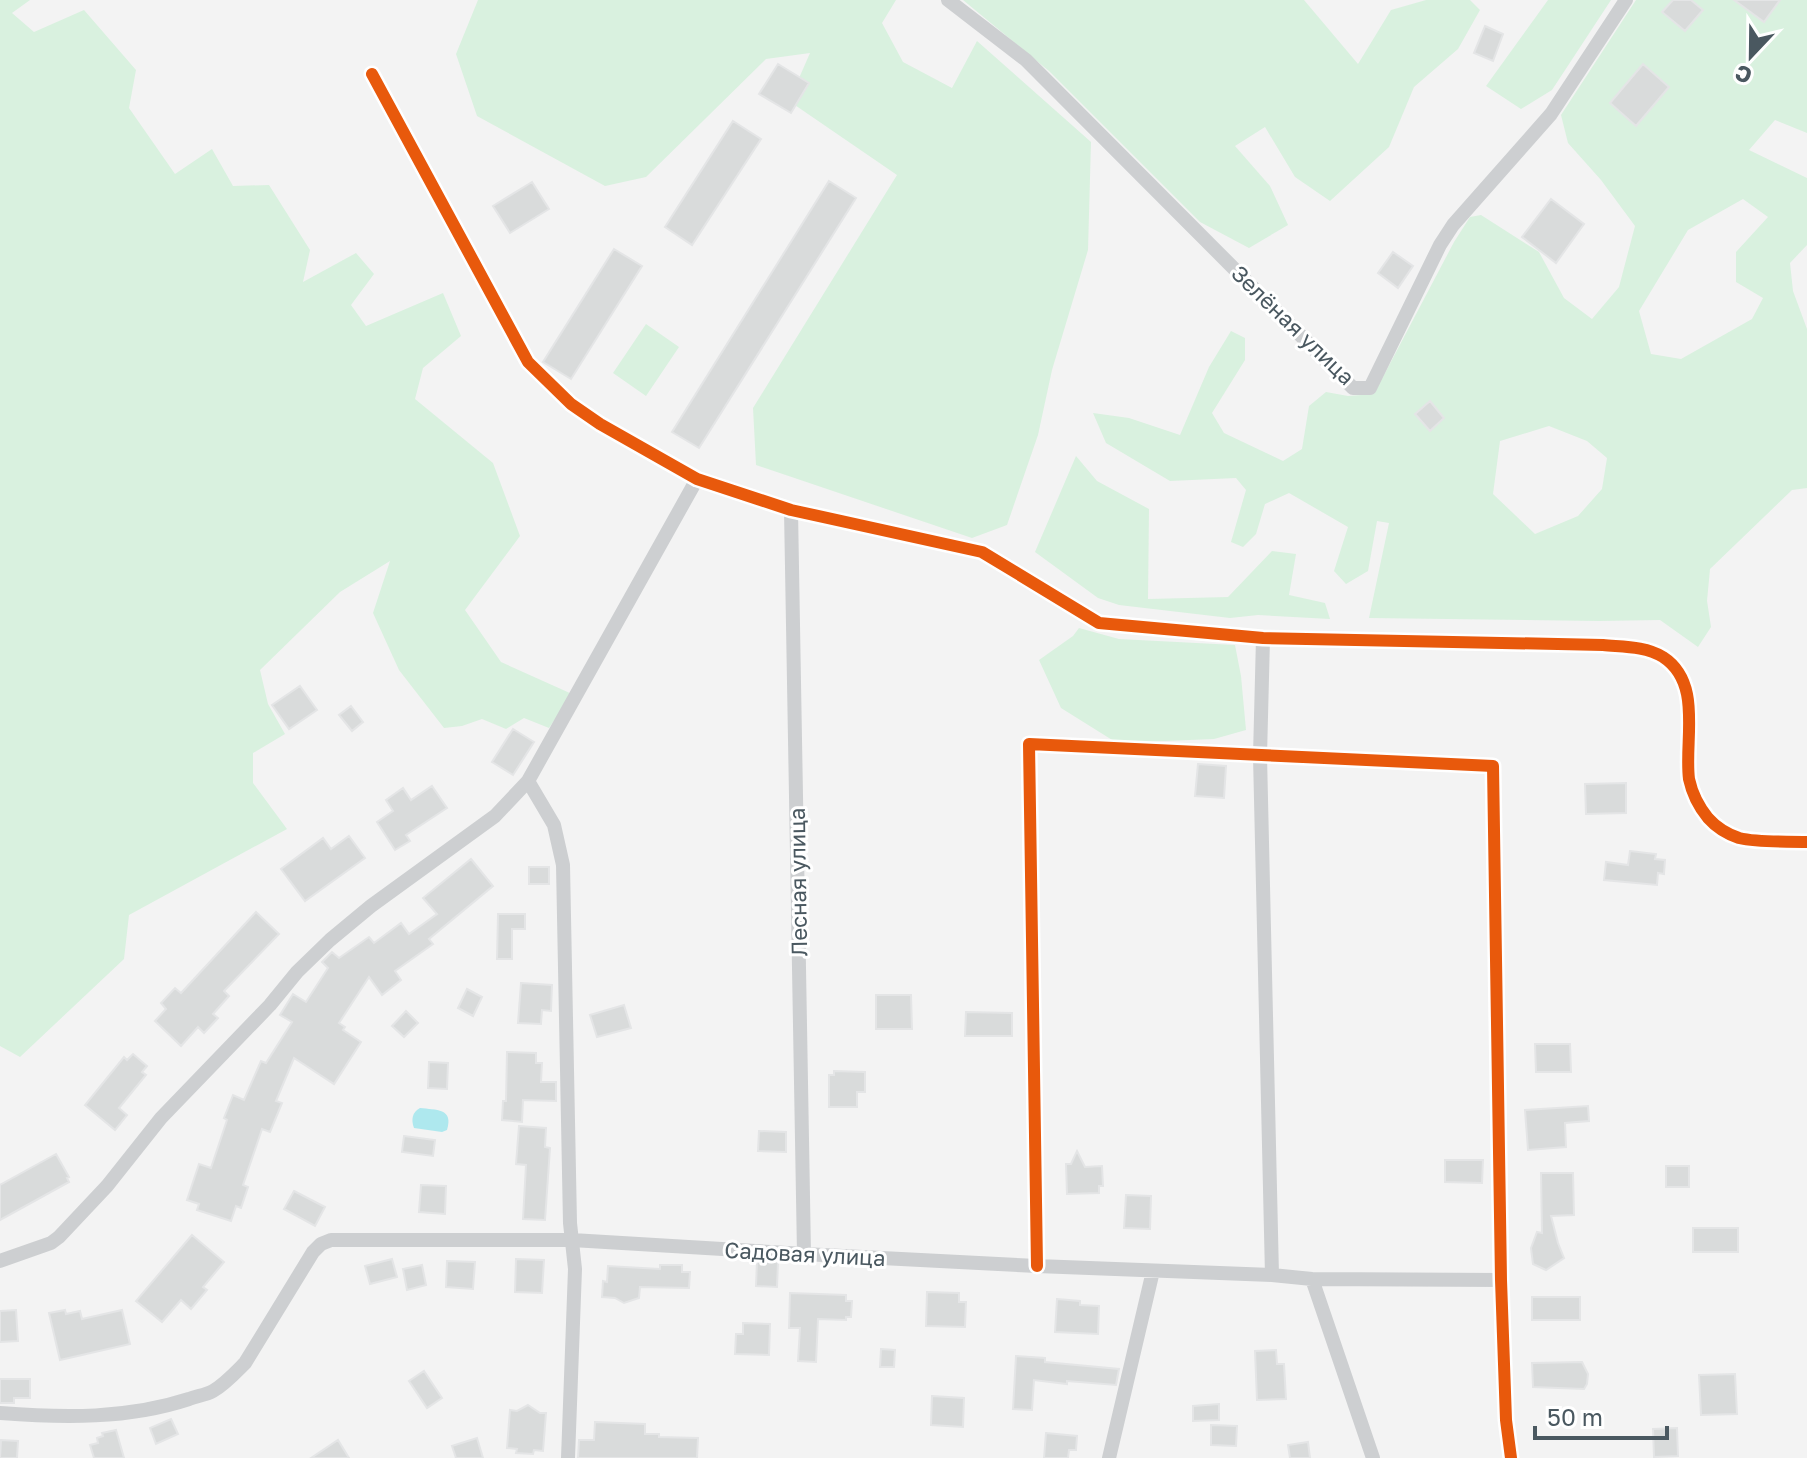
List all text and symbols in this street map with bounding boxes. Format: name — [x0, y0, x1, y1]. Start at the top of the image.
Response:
north arrow — [1711, 16, 1791, 96]
text: С — [1731, 60, 1756, 90]
street label: Зелёная улица — [1226, 259, 1360, 390]
street label: Лесная улица — [783, 807, 812, 957]
street label: Садовая улица — [724, 1236, 886, 1271]
scale bar — [1535, 1390, 1667, 1440]
text: 50 m — [1547, 1402, 1603, 1431]

